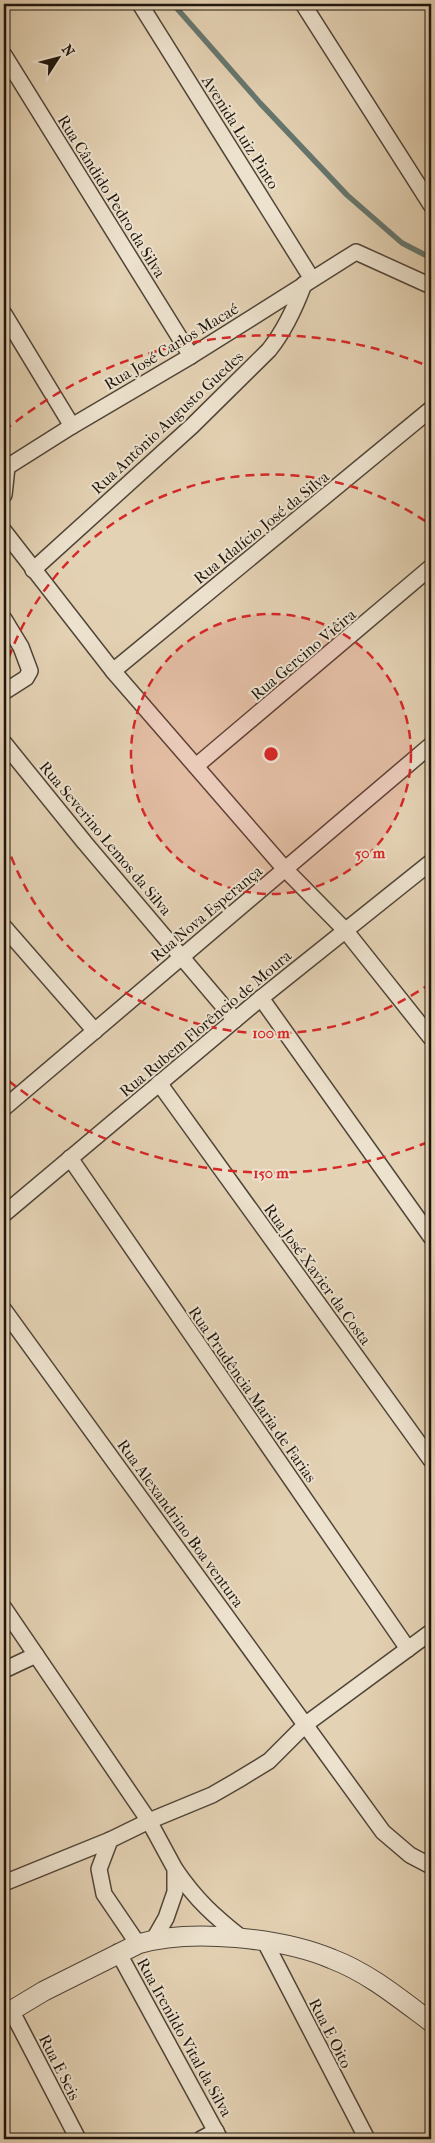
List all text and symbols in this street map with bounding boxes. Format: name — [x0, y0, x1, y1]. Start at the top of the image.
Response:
north arrow — [32, 32, 82, 82]
text: N — [58, 41, 78, 60]
street label: Avenida Luiz Pinto — [197, 71, 283, 193]
street label: Rua Cândido Pedro da Silva — [54, 111, 170, 282]
street label: Rua José Carlos Macaé — [101, 299, 242, 394]
street label: Rua Antônio Augusto Guedes — [87, 347, 247, 498]
street label: Rua Idalício José da Silva — [190, 467, 333, 588]
street label: Rua Gercino Viêira — [247, 604, 360, 704]
centre of rings — [262, 745, 280, 763]
street label: Rua Severino Lemos da Silva — [36, 757, 176, 920]
text: 50 m — [355, 844, 386, 862]
street label: Rua Nova Esperança — [147, 861, 266, 966]
street label: Rua Rubem Florêncio de Moura — [116, 946, 296, 1101]
text: 100 m — [252, 1024, 290, 1042]
text: 150 m — [253, 1164, 289, 1182]
street label: Rua José Xavier da Costa — [260, 1200, 376, 1349]
street label: Rua Prudência Maria de Farias — [184, 1303, 321, 1486]
street label: Rua Alexandrino Boa ventura — [113, 1436, 248, 1611]
street label: Rua Irenildo Vital da Silva — [133, 1955, 236, 2120]
street label: Rua E Oito — [305, 1995, 356, 2071]
street label: Rua E Seis — [35, 2031, 84, 2103]

